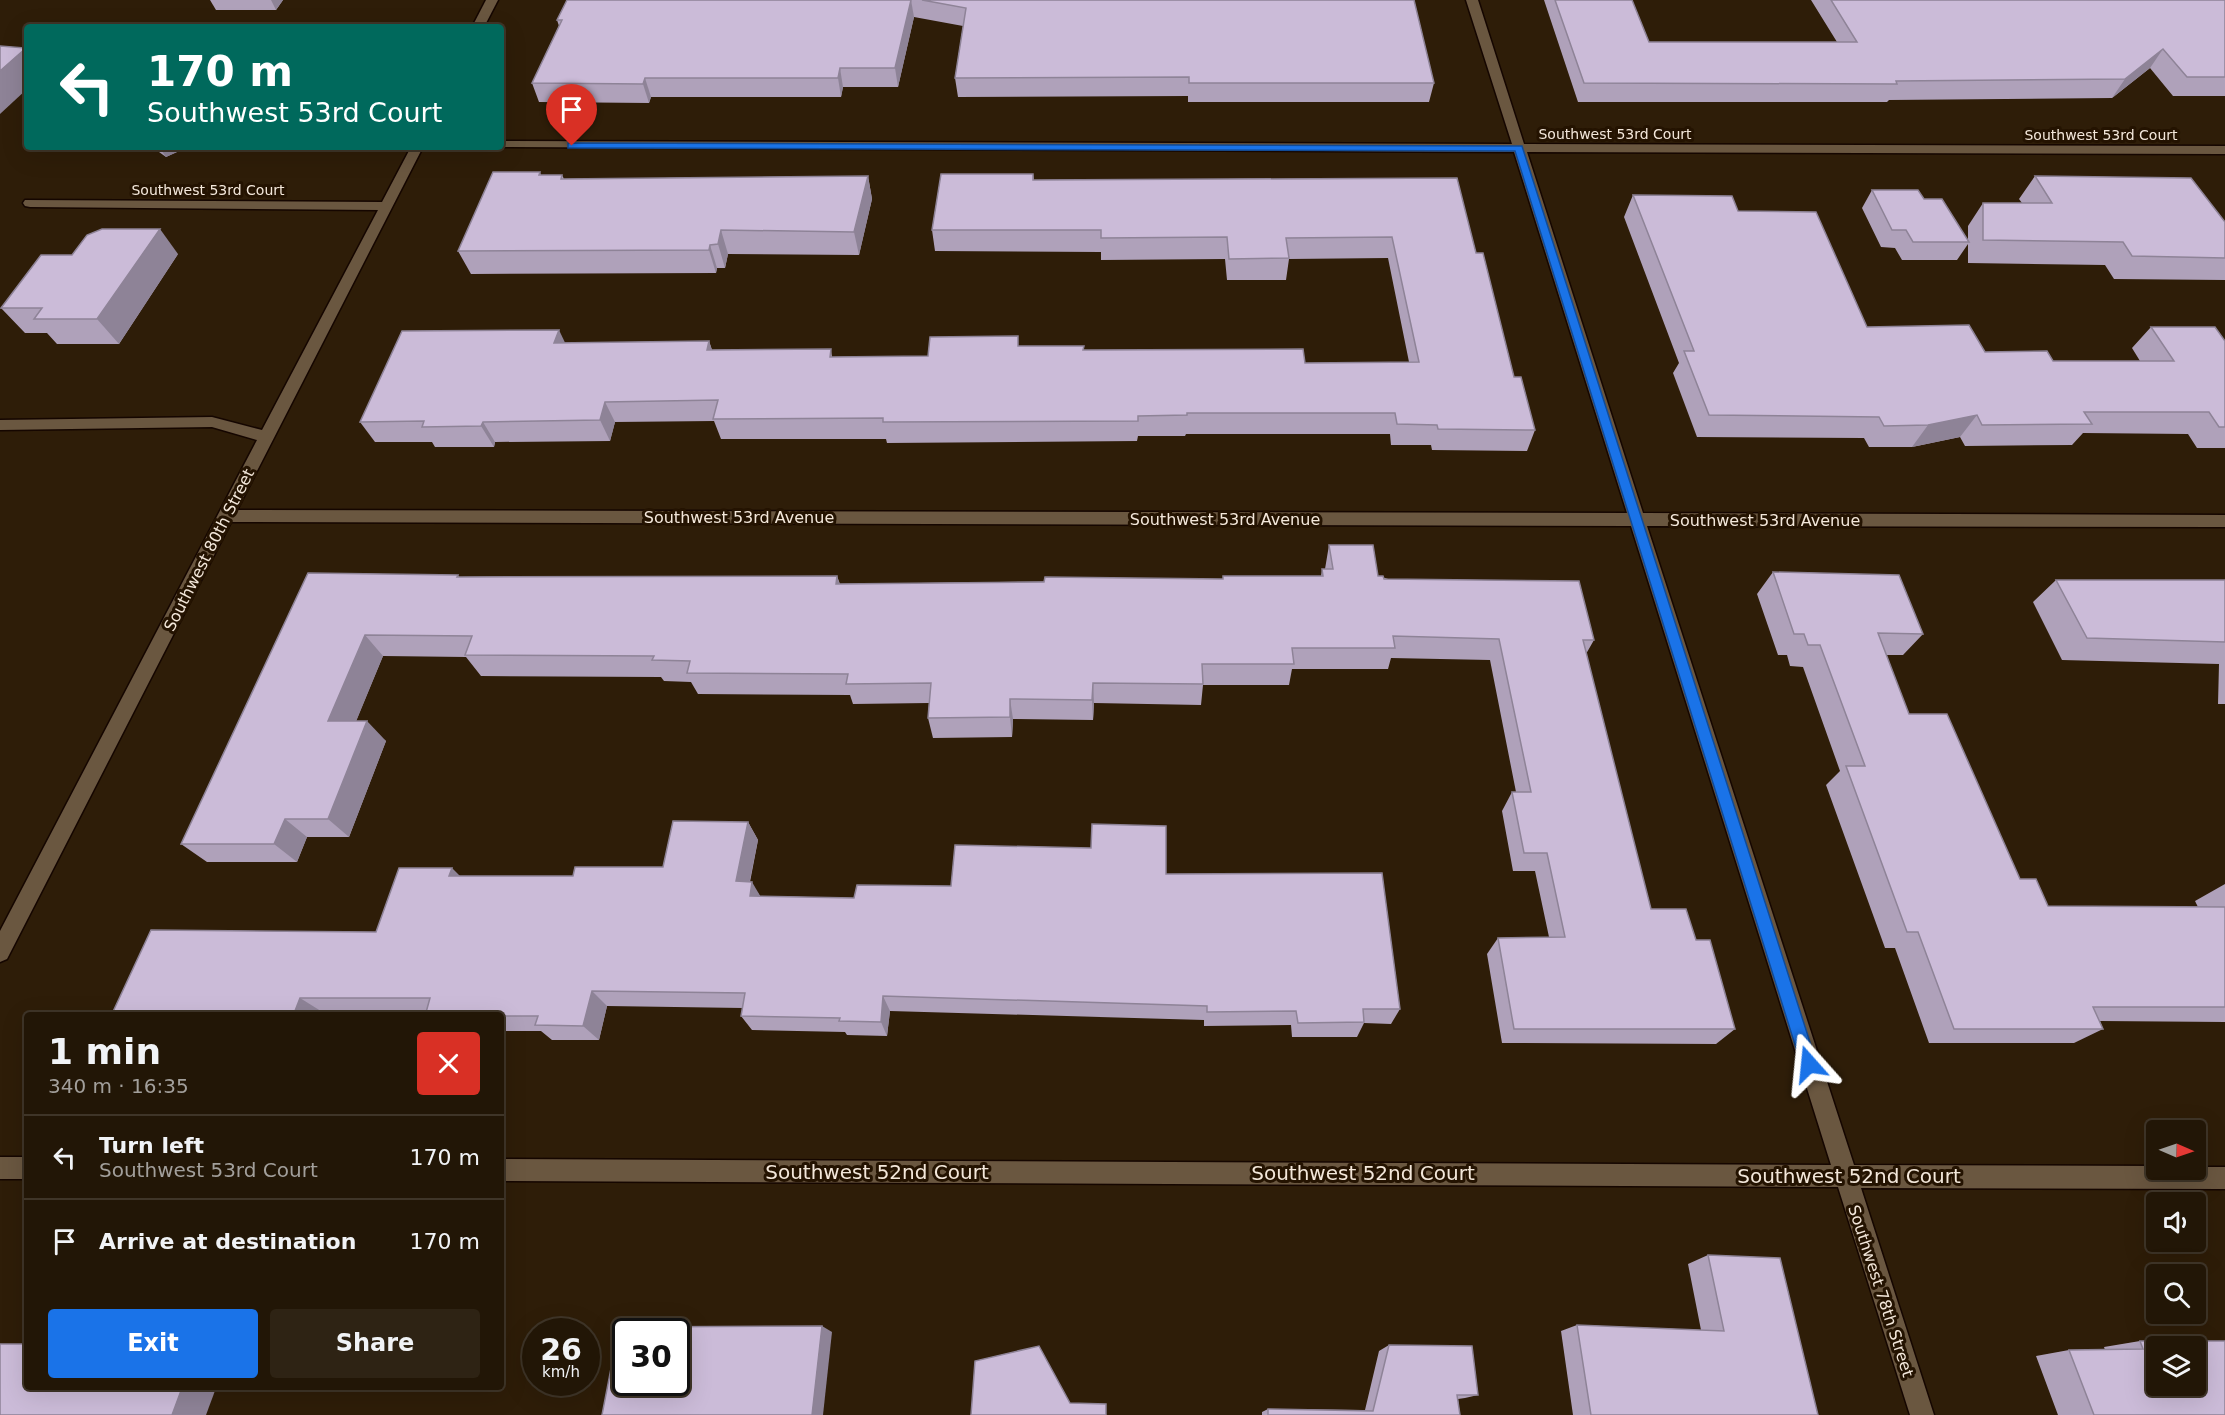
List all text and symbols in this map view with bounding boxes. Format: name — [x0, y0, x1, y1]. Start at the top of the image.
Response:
text: 170 m — [147, 47, 293, 96]
icon: left — [48, 48, 126, 126]
pin — [546, 84, 597, 146]
icon: arrive — [555, 93, 588, 126]
text: Southwest 53rd Court — [147, 97, 442, 128]
street label: Southwest 53rd Court — [1538, 126, 1692, 142]
street label: Southwest 53rd Court — [2024, 127, 2178, 143]
street label: Southwest 53rd Court — [131, 182, 285, 198]
street label: Southwest 80th Street — [160, 466, 258, 634]
street label: Southwest 53rd Avenue — [644, 508, 834, 527]
street label: Southwest 53rd Avenue — [1130, 510, 1320, 529]
street label: Southwest 53rd Avenue — [1670, 511, 1860, 530]
text: 1 min — [48, 1031, 161, 1072]
button: close — [417, 1032, 480, 1095]
position arrow — [1777, 1032, 1841, 1096]
text: 340 m · 16:35 — [48, 1074, 189, 1098]
north arrow — [2146, 1120, 2206, 1180]
map controls — [2146, 1120, 2206, 1396]
text: Turn left — [99, 1133, 204, 1158]
icon: left — [48, 1141, 81, 1174]
text: 170 m — [410, 1145, 480, 1170]
text: Southwest 53rd Court — [99, 1158, 318, 1182]
street label: Southwest 52nd Court — [765, 1160, 989, 1184]
street label: Southwest 52nd Court — [1251, 1161, 1475, 1185]
street label: Southwest 52nd Court — [1737, 1164, 1961, 1188]
button: sound — [2146, 1192, 2206, 1252]
street label: Southwest 78th Street — [1844, 1203, 1918, 1379]
icon: arrive — [48, 1225, 81, 1258]
text: Arrive at destination — [99, 1229, 356, 1254]
text: 170 m — [410, 1229, 480, 1254]
button: search — [2146, 1264, 2206, 1324]
button: Exit — [48, 1309, 258, 1378]
button: Share — [270, 1309, 480, 1378]
speed limit sign: 30 — [612, 1318, 690, 1396]
text: 26 — [540, 1332, 582, 1367]
button: layers — [2146, 1336, 2206, 1396]
text: km/h — [542, 1363, 580, 1381]

